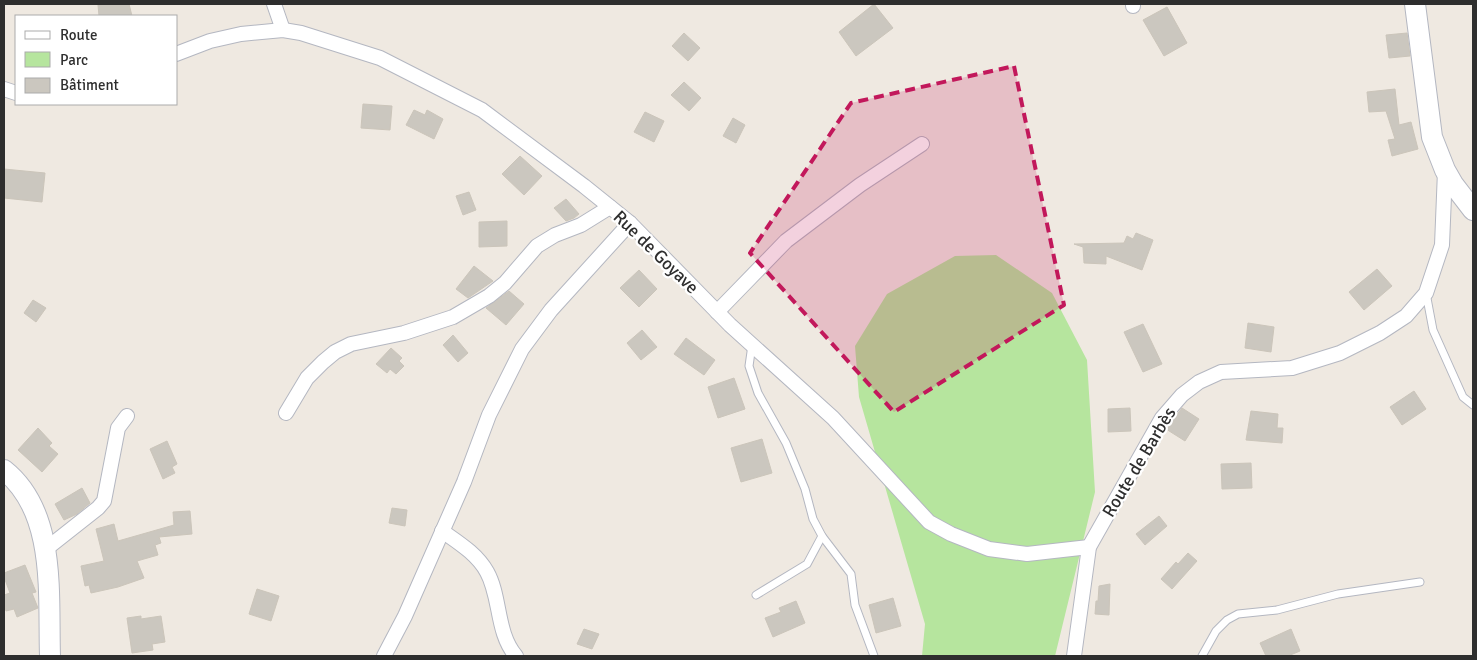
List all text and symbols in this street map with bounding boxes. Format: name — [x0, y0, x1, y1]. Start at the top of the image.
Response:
legend — [15, 15, 178, 105]
text: Route — [60, 26, 97, 44]
text: Parc — [60, 51, 88, 69]
text: Bâtiment — [60, 76, 119, 94]
street label: Rue de Goyave — [609, 206, 703, 298]
street label: Route de Barbès — [1098, 403, 1181, 521]

